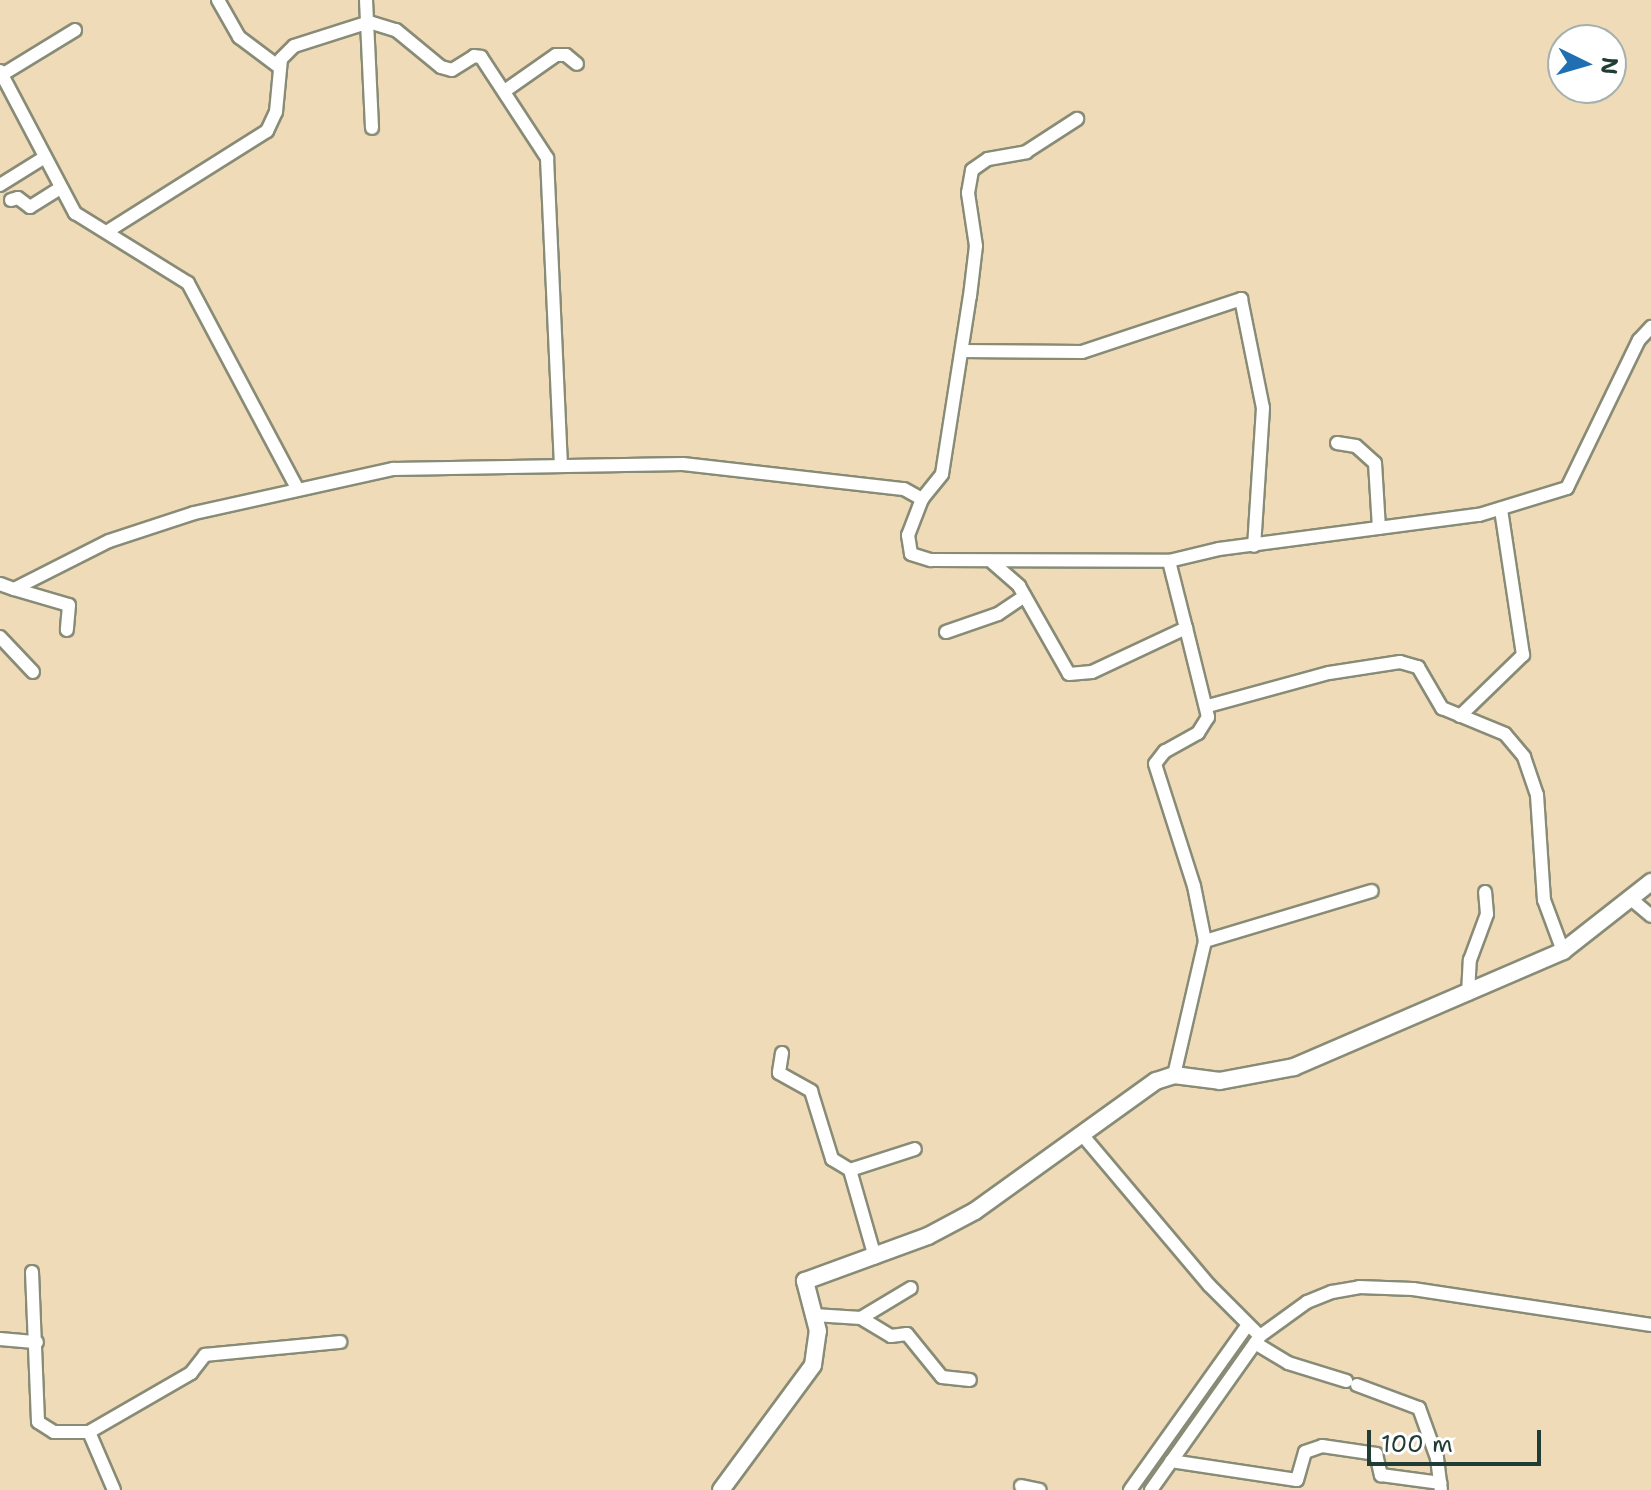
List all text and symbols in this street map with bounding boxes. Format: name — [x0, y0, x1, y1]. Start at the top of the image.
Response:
north arrow — [1547, 24, 1627, 104]
text: N — [1594, 56, 1625, 76]
scale bar — [1371, 1414, 1545, 1464]
text: 100 m — [1381, 1428, 1453, 1460]

